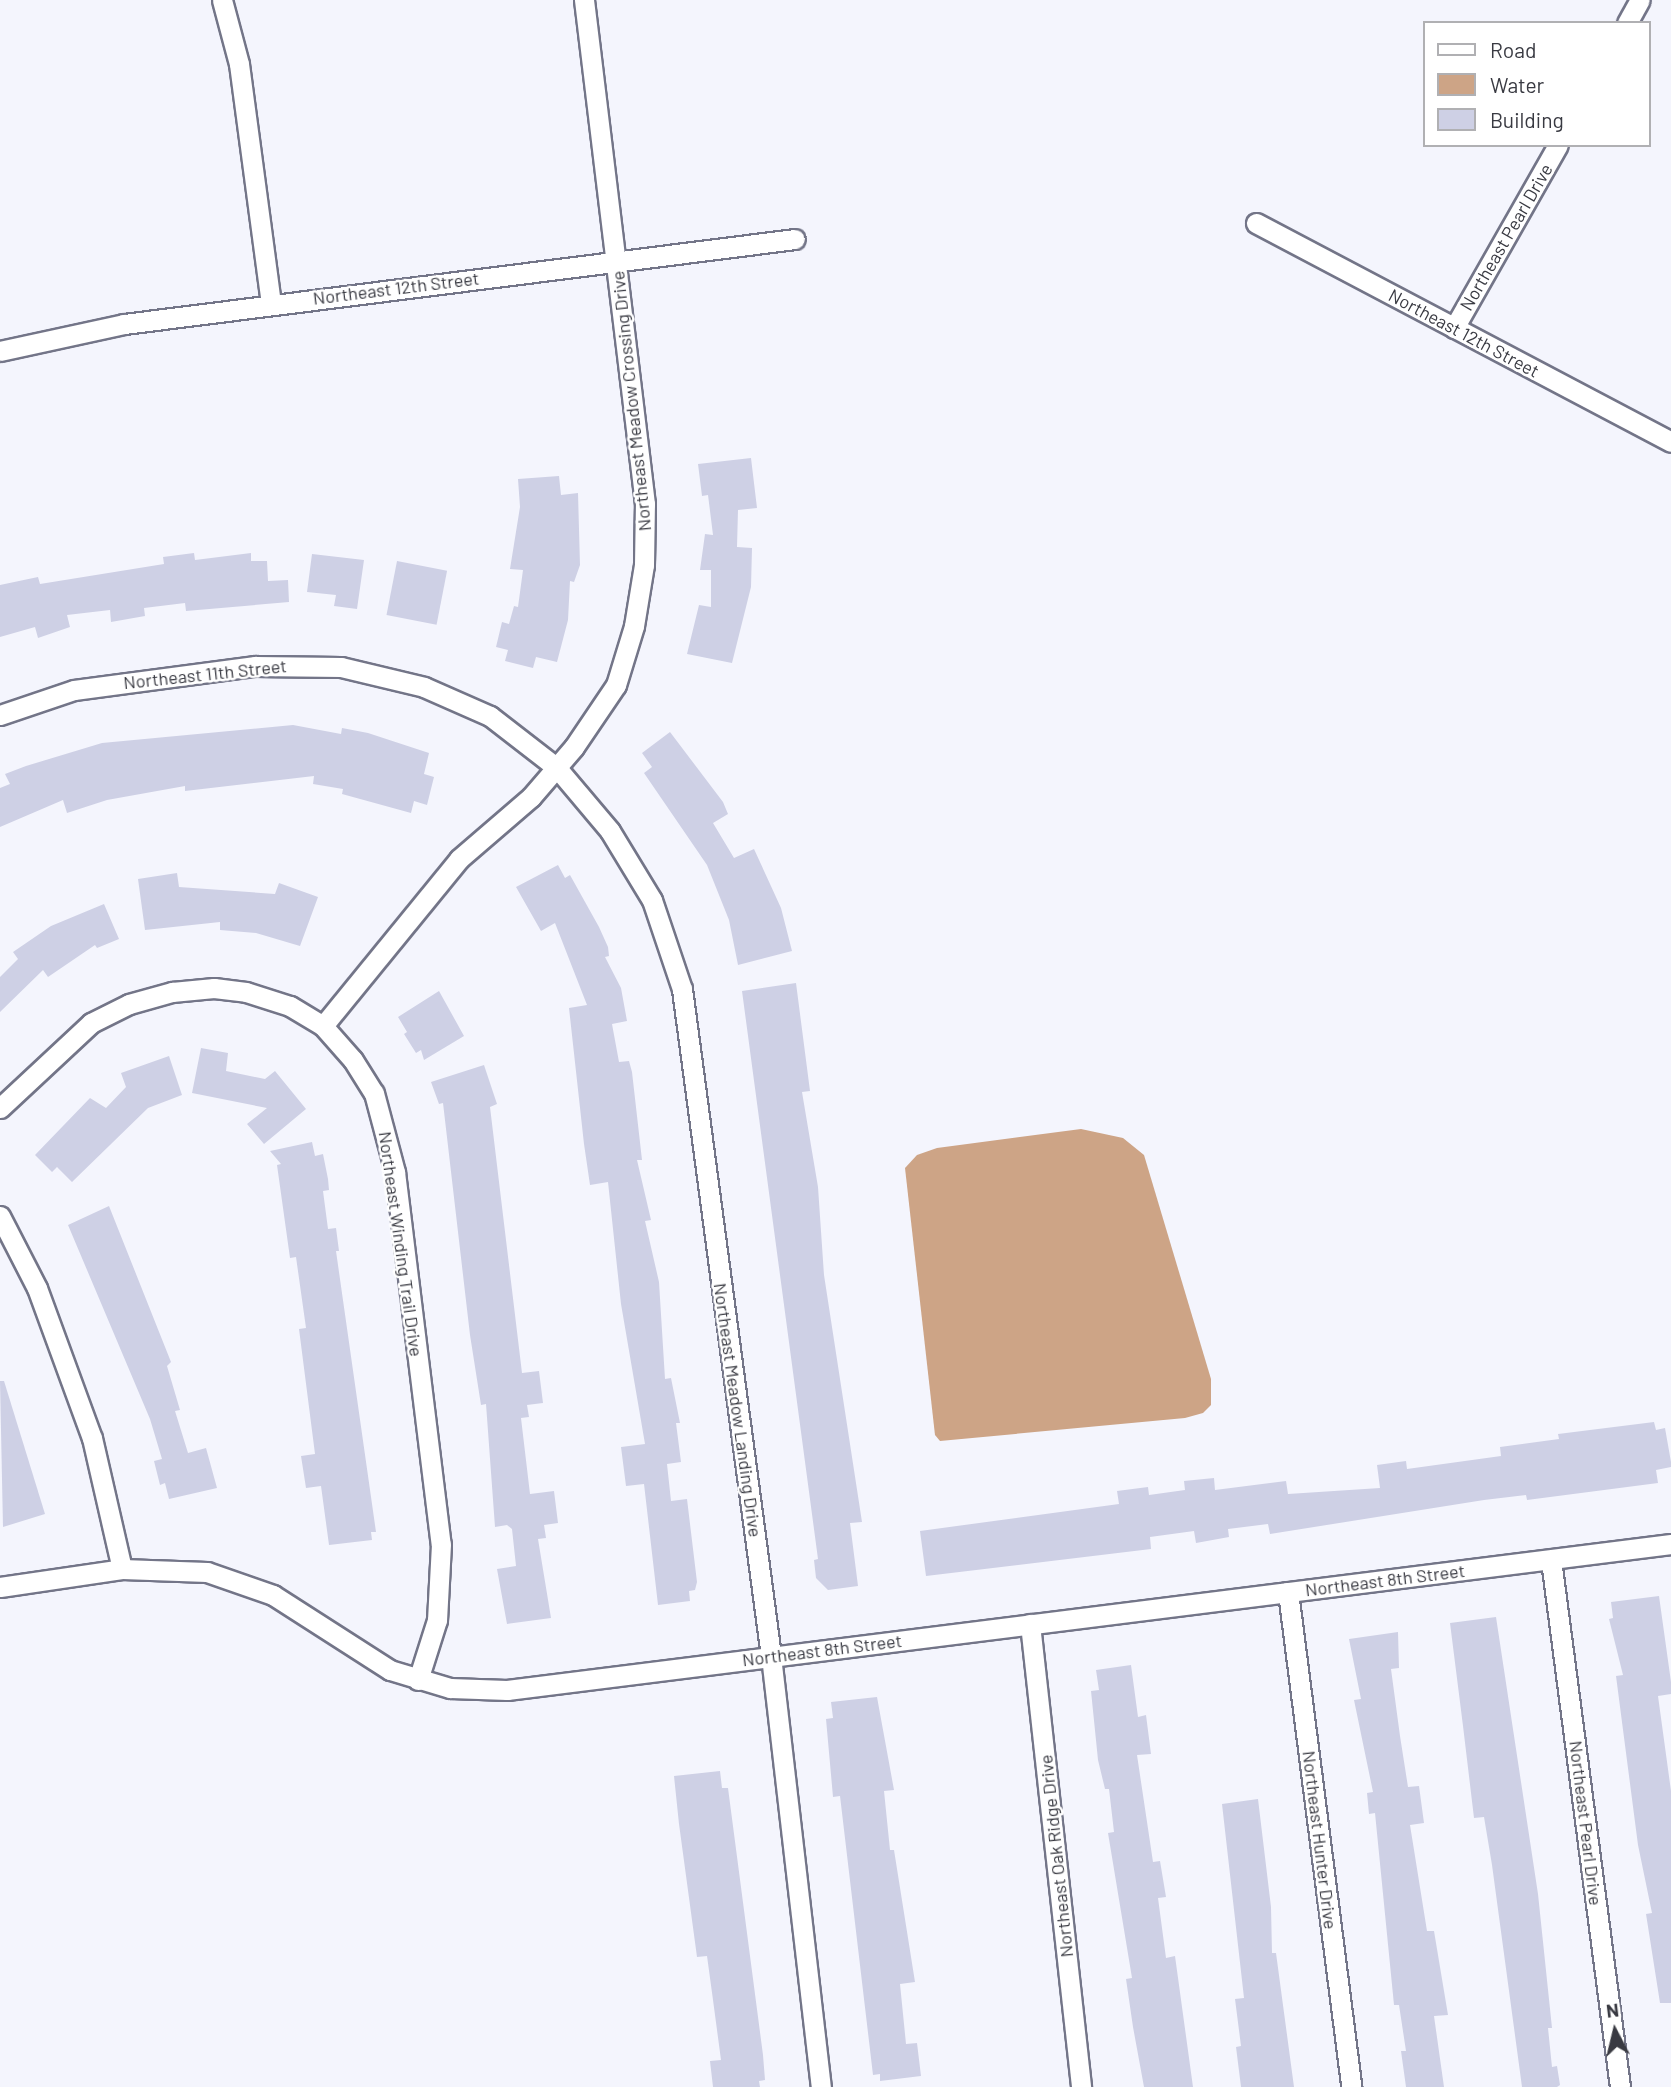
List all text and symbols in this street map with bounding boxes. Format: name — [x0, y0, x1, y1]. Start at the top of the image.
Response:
legend — [1422, 21, 1650, 147]
text: Road — [1490, 37, 1536, 62]
text: Water — [1490, 72, 1544, 97]
text: Building — [1490, 107, 1564, 132]
street label: Northeast Pearl Drive — [1455, 160, 1557, 314]
street label: Northeast 12th Street — [312, 267, 480, 309]
street label: Northeast Meadow Crossing Drive — [607, 270, 655, 532]
street label: Northeast 12th Street — [1385, 284, 1543, 382]
street label: Northeast 11th Street — [122, 655, 288, 693]
street label: Northeast Winding Trail Drive — [374, 1130, 428, 1358]
street label: Northeast Meadow Landing Drive — [709, 1282, 767, 1538]
street label: Northeast 8th Street — [1304, 1559, 1466, 1601]
street label: Northeast 8th Street — [741, 1629, 903, 1671]
street label: Northeast Pearl Drive — [1565, 1739, 1607, 1907]
street label: Northeast Hunter Drive — [1298, 1750, 1342, 1930]
street label: Northeast Oak Ridge Drive — [1035, 1754, 1077, 1958]
north arrow — [1580, 1996, 1650, 2066]
text: N — [1605, 1997, 1620, 2022]

